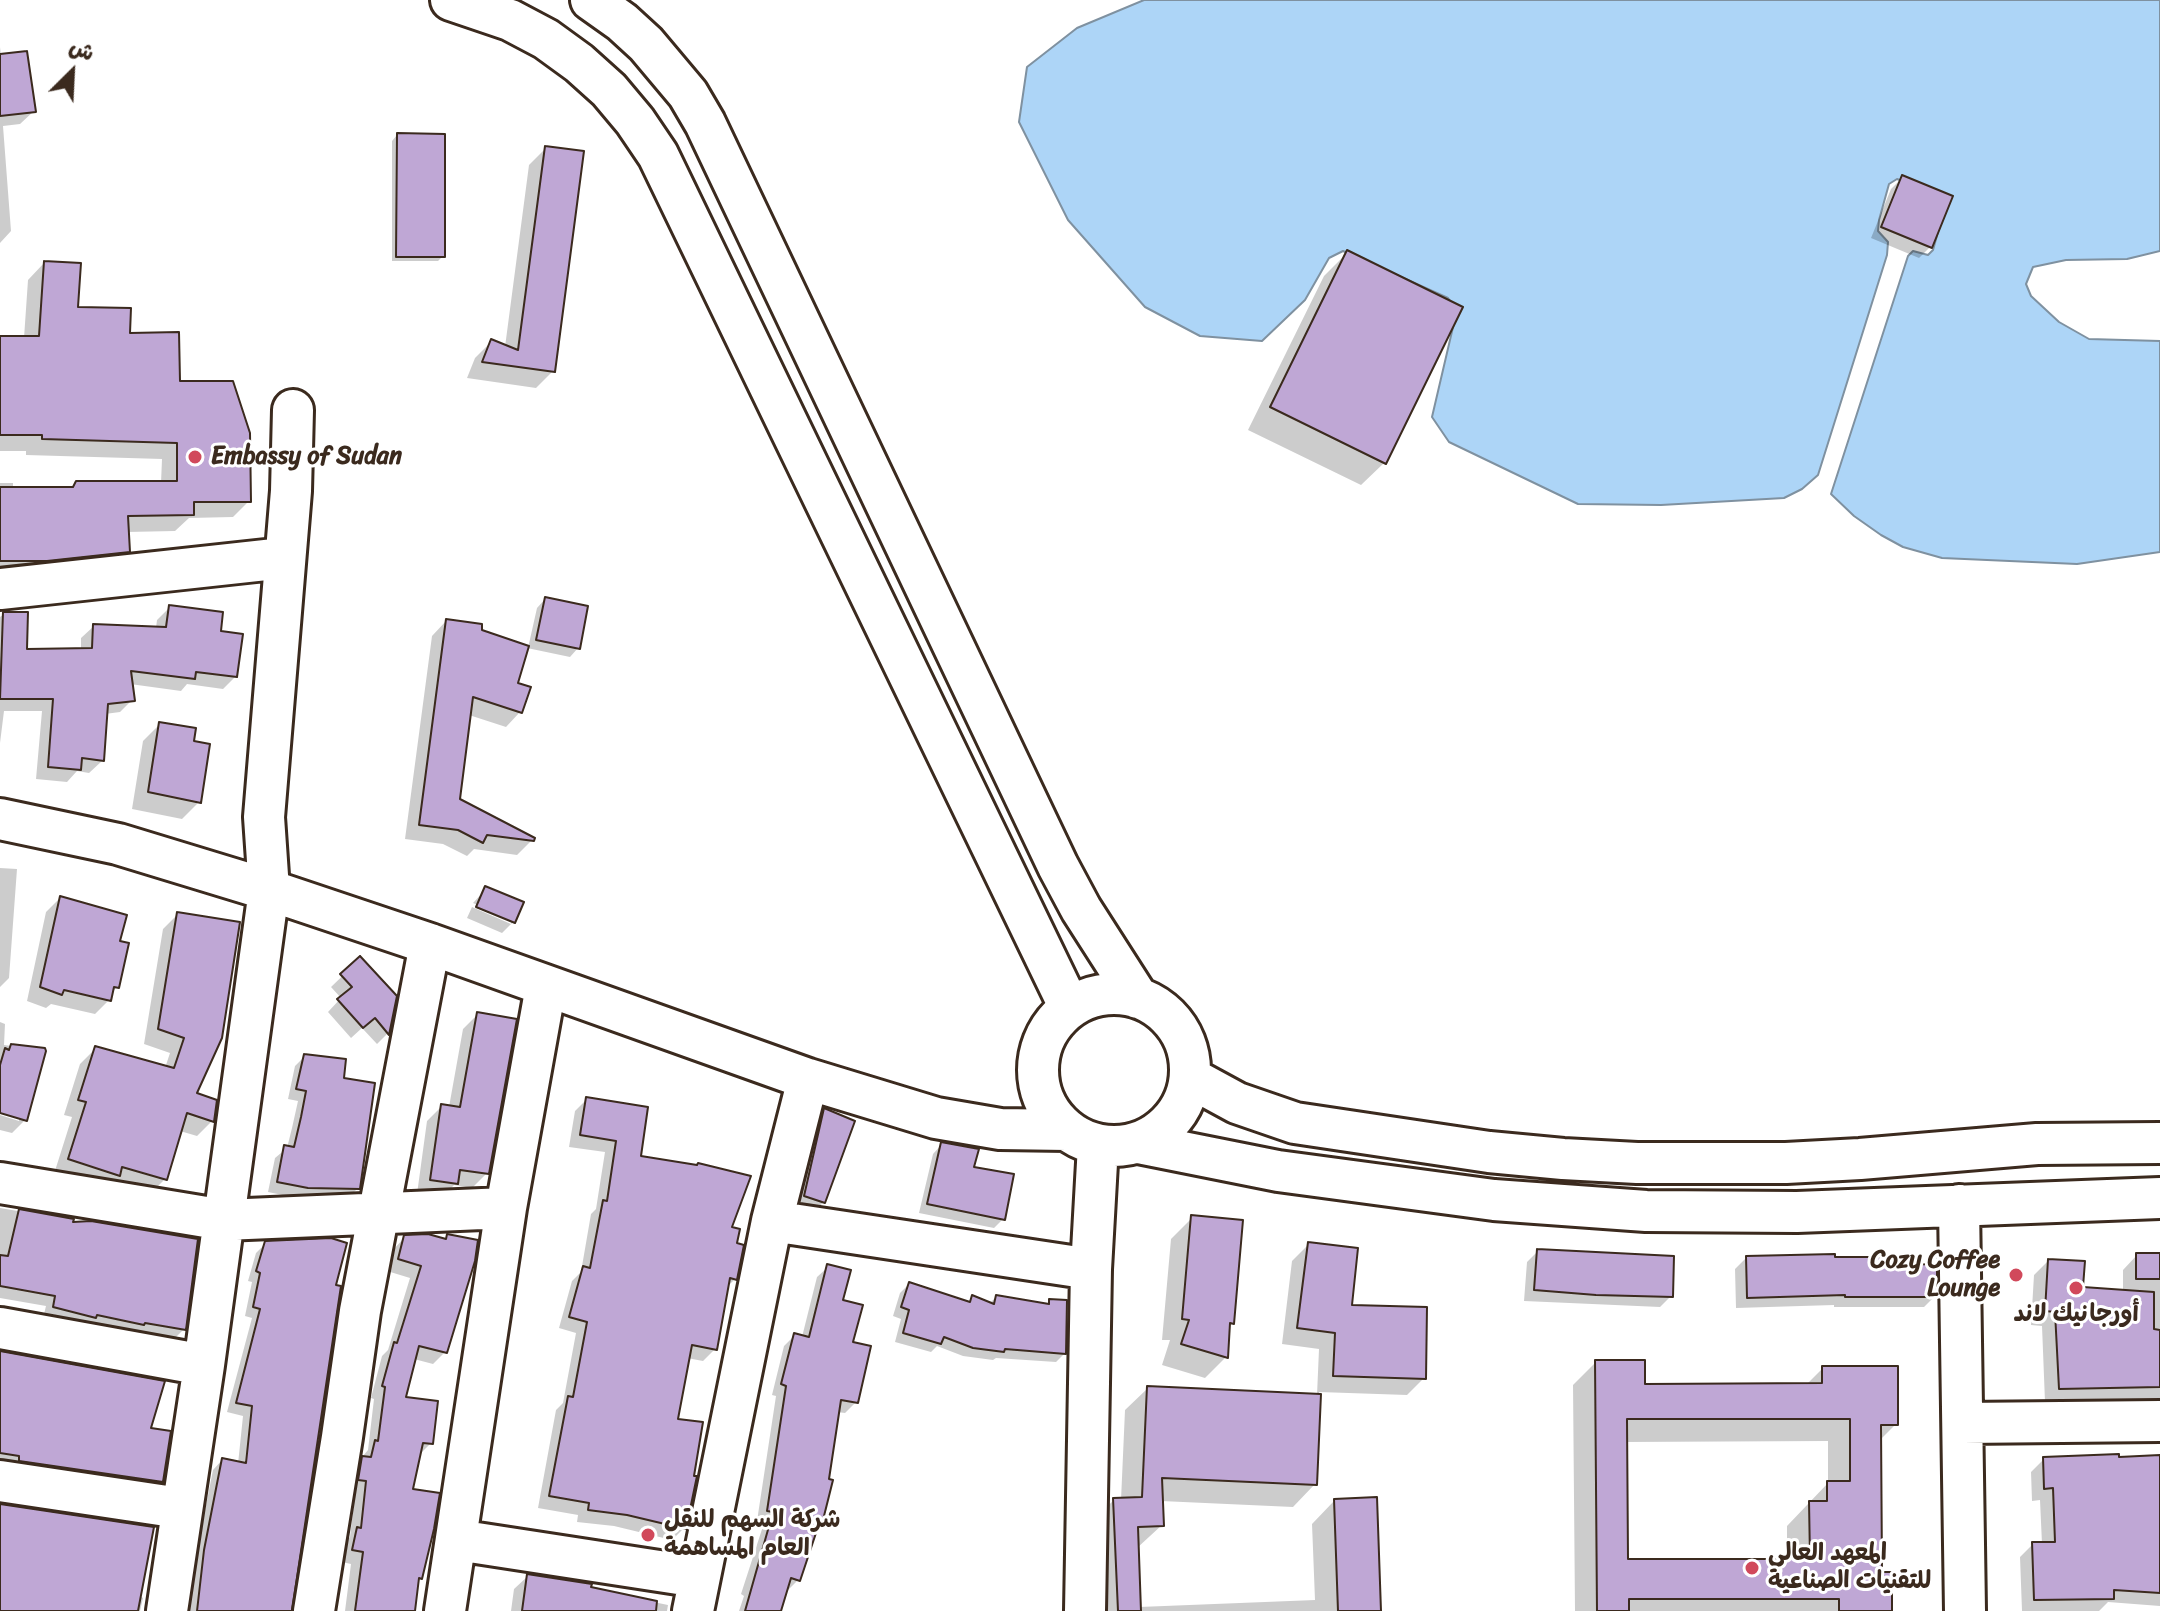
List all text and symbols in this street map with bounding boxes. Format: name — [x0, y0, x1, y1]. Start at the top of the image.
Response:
text: ش — [63, 27, 101, 72]
north arrow — [32, 32, 112, 112]
place label: Embassy of Sudan — [211, 443, 402, 471]
marker: Embassy of Sudan — [186, 448, 204, 466]
place label: Cozy Coffee Lounge — [1870, 1247, 2000, 1303]
marker: Cozy Coffee Lounge — [2007, 1266, 2025, 1284]
marker: أورجانيك لاند — [2067, 1279, 2085, 1297]
place label: أورجانيك لاند — [2013, 1301, 2139, 1329]
place label: شركة السهم للنقل العام المساهمة — [664, 1507, 840, 1563]
marker: شركة السهم للنقل العام المساهمة — [639, 1526, 657, 1544]
place label: المعهد العالي للتقنيات الصناعية — [1768, 1540, 1931, 1596]
marker: المعهد العالي للتقنيات الصناعية — [1743, 1559, 1761, 1577]

